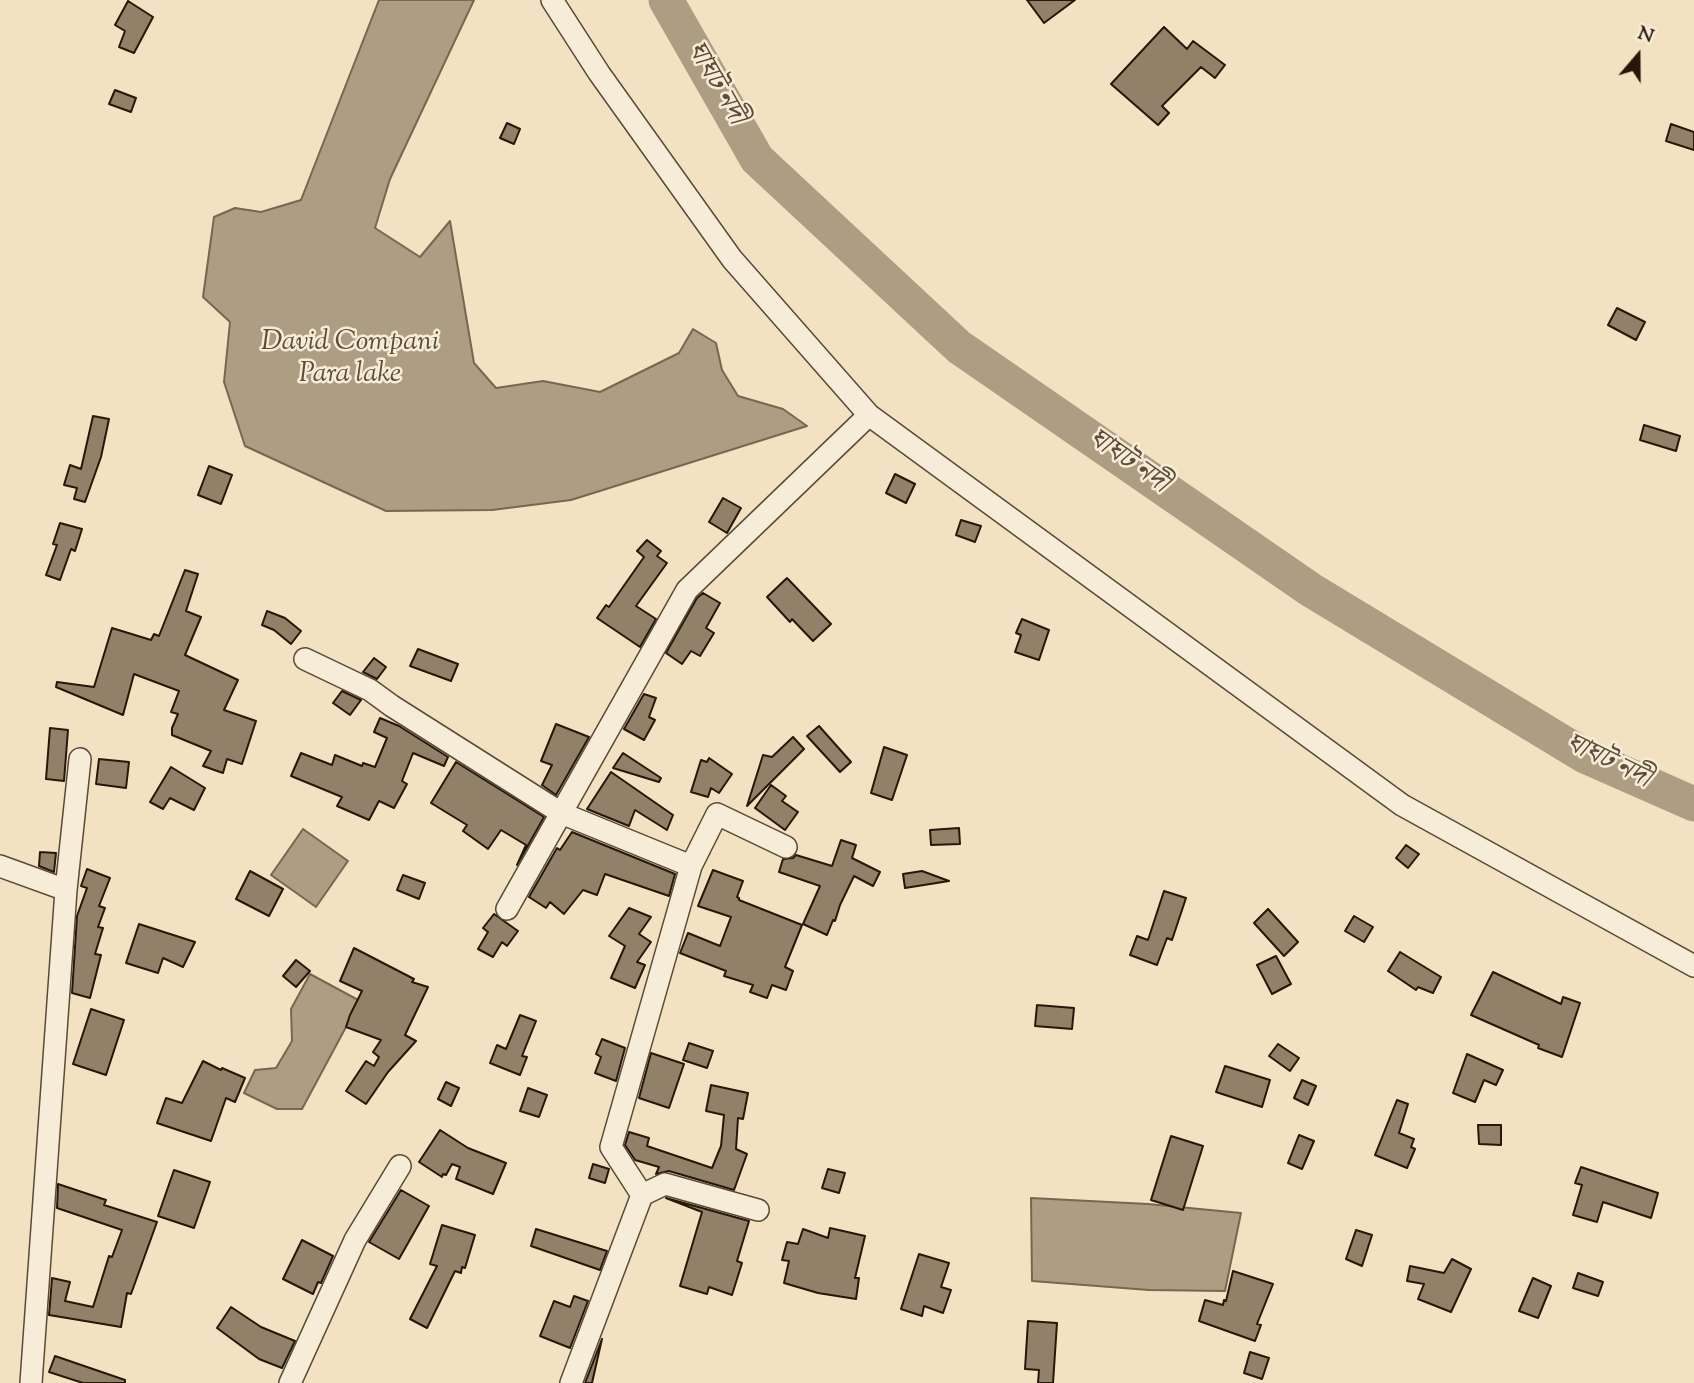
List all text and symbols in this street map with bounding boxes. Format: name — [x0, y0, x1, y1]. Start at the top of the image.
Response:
north arrow — [1603, 21, 1673, 91]
text: N — [1634, 21, 1657, 51]
water label: ঘাঘট নদী — [677, 37, 751, 131]
water label: David Compani Para lake — [261, 327, 439, 393]
water label: ঘাঘট নদী — [1081, 423, 1173, 503]
water label: ঘাঘট নদী — [1559, 728, 1655, 798]

